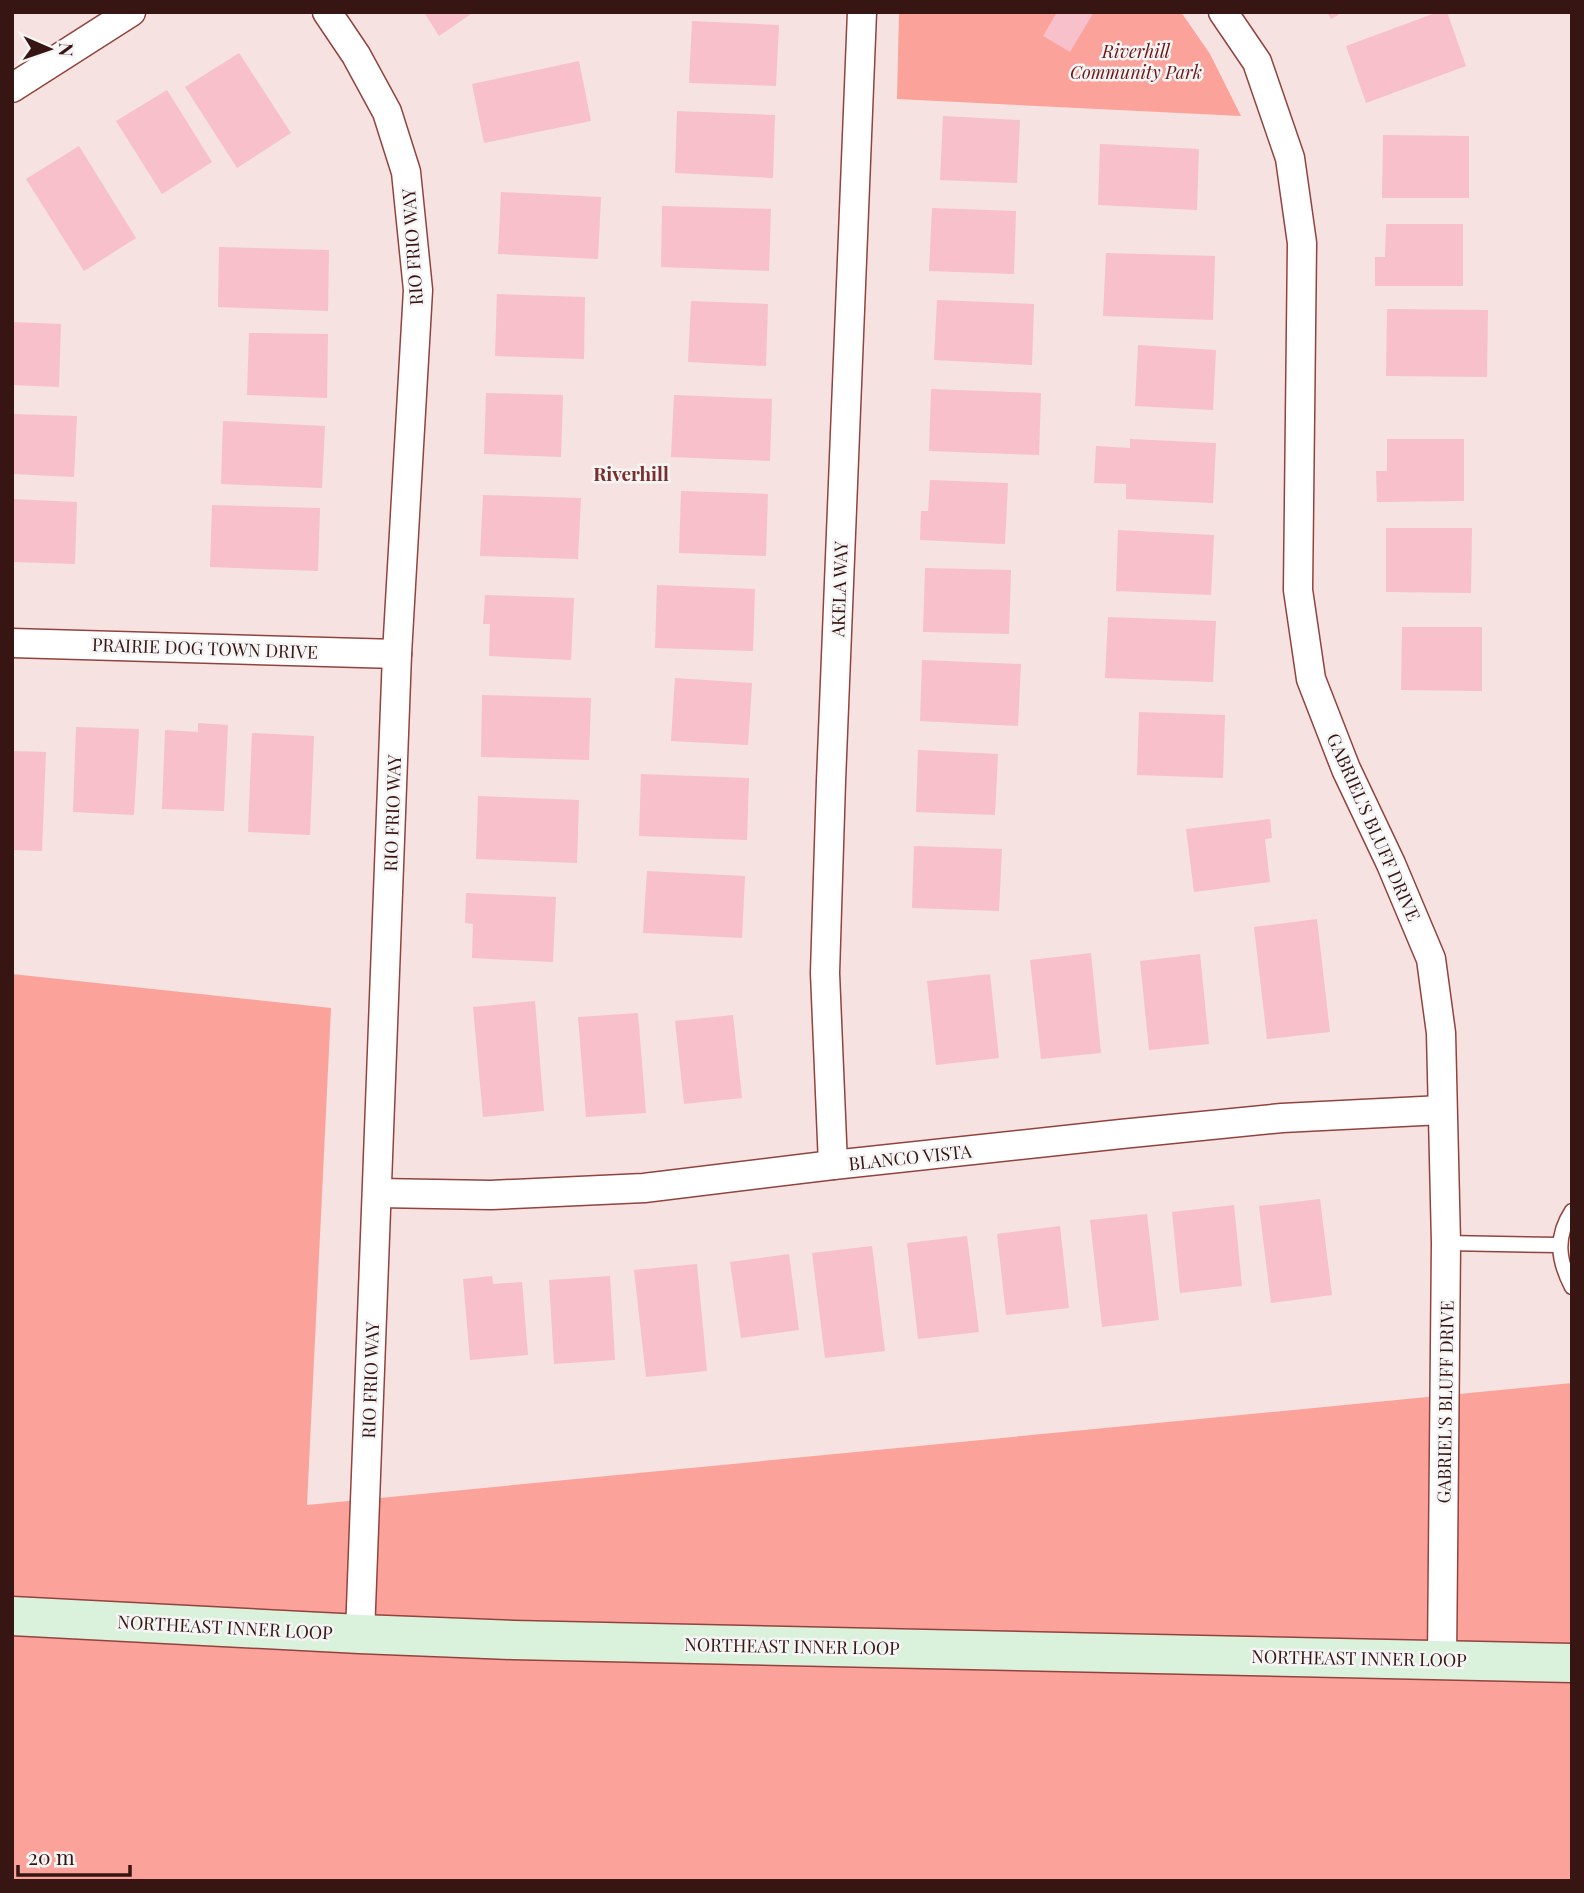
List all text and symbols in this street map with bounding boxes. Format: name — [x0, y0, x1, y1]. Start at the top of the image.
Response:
north arrow — [14, 14, 84, 84]
park label: Riverhill Community Park — [1070, 39, 1202, 84]
text: N — [54, 42, 80, 57]
street label: RIO FRIO WAY — [396, 188, 428, 306]
district label: Riverhill — [593, 460, 669, 486]
street label: AKELA WAY — [825, 540, 853, 638]
street label: PRAIRIE DOG TOWN DRIVE — [92, 632, 319, 664]
street label: GABRIEL'S BLUFF DRIVE — [1322, 729, 1426, 925]
street label: RIO FRIO WAY — [378, 754, 406, 872]
street label: BLANCO VISTA — [847, 1139, 973, 1175]
street label: GABRIEL'S BLUFF DRIVE — [1431, 1300, 1459, 1504]
street label: RIO FRIO WAY — [356, 1321, 384, 1439]
street label: NORTHEAST INNER LOOP — [117, 1609, 334, 1645]
street label: NORTHEAST INNER LOOP — [684, 1632, 900, 1660]
street label: NORTHEAST INNER LOOP — [1251, 1644, 1467, 1672]
scale bar — [18, 1834, 130, 1878]
text: 20 m — [28, 1842, 75, 1870]

